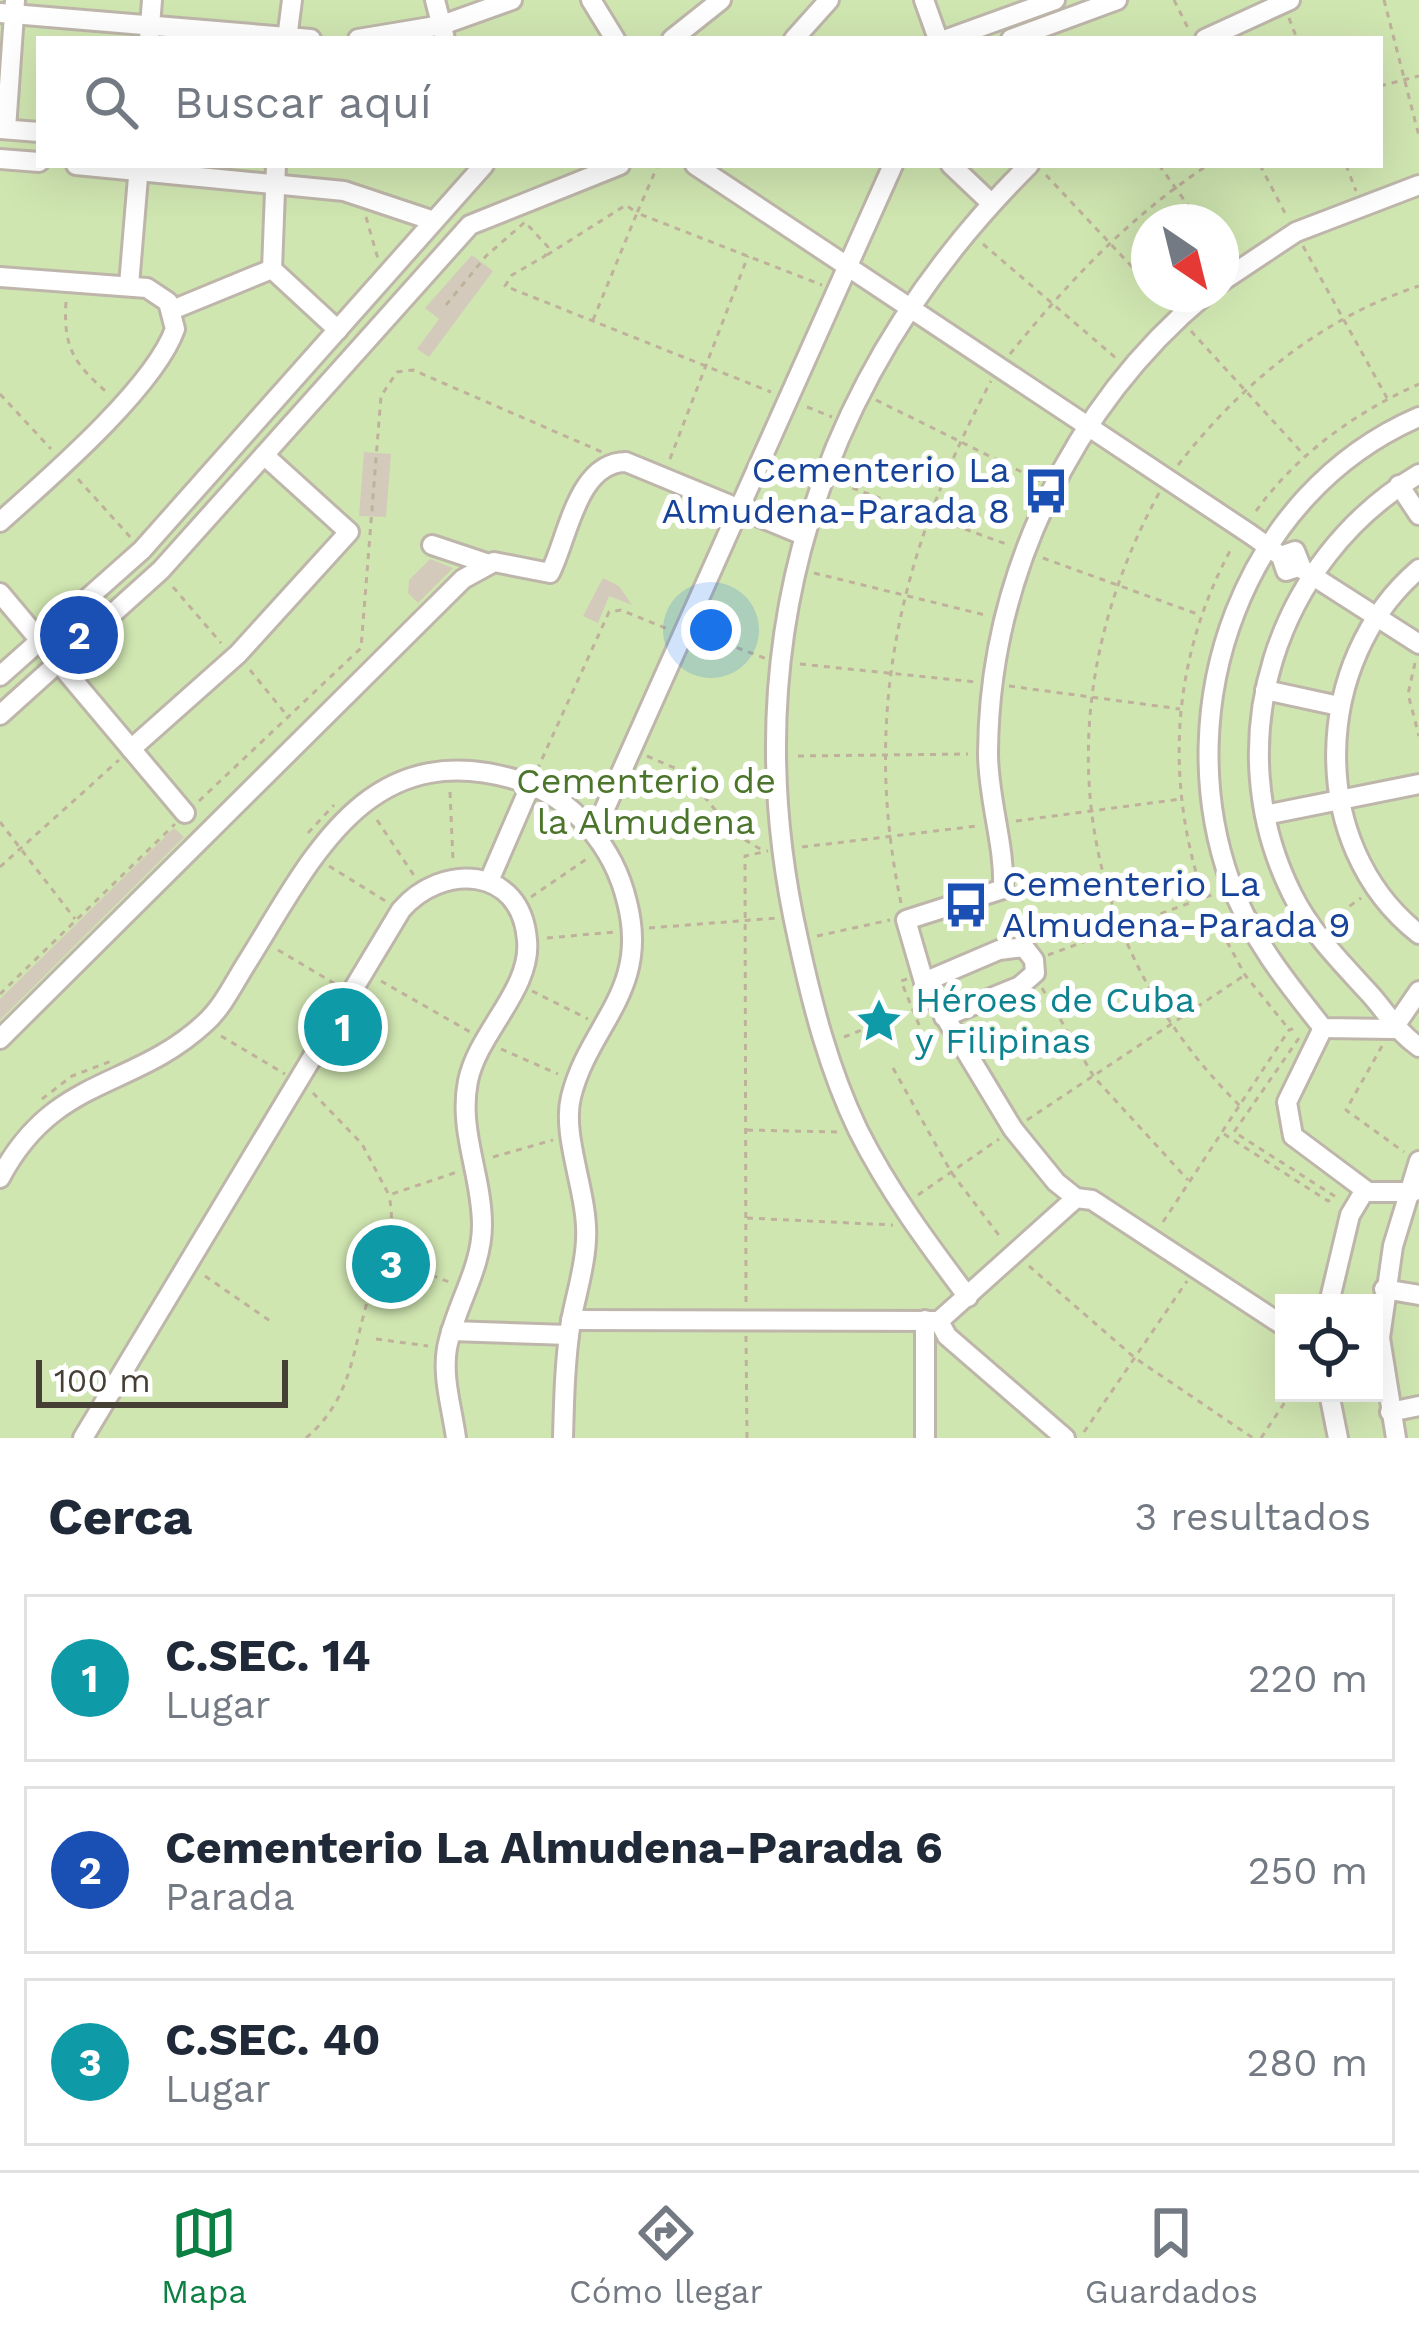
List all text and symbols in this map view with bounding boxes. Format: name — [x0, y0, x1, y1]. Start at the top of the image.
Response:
search box — [36, 36, 1383, 168]
icon: search — [78, 69, 144, 135]
text: Buscar aquí — [174, 76, 432, 129]
north arrow — [1131, 204, 1239, 312]
place label: Cementerio La Almudena-Parada 8 — [661, 449, 1010, 532]
bus stop icon: Cementerio La Almudena-Parada 8 — [1021, 466, 1071, 516]
pin: 2 — [40, 590, 118, 680]
your location — [681, 600, 741, 660]
park label: Cementerio de la Almudena — [516, 760, 776, 843]
place label: Cementerio La Almudena-Parada 9 — [1002, 863, 1351, 946]
bus stop icon: Cementerio La Almudena-Parada 9 — [941, 880, 991, 930]
place label: Héroes de Cuba y Filipinas — [915, 979, 1195, 1062]
pin: 1 — [304, 982, 382, 1072]
place icon: Héroes de Cuba y Filipinas — [854, 996, 904, 1046]
pin: 3 — [352, 1219, 430, 1309]
map controls — [1275, 1294, 1383, 1402]
button: locate — [1275, 1294, 1383, 1402]
scale bar — [36, 1354, 288, 1407]
text: 100 m — [54, 1361, 151, 1400]
text: Cerca — [48, 1487, 192, 1546]
text: 3 resultados — [1135, 1494, 1371, 1539]
text: C.SEC. 14 — [165, 1629, 370, 1682]
text: 1 — [82, 1656, 98, 1701]
text: 220 m — [1248, 1656, 1368, 1701]
text: Lugar — [165, 1682, 271, 1727]
text: Cementerio La Almudena-Parada 6 — [165, 1821, 943, 1874]
text: 2 — [78, 1848, 102, 1893]
text: 250 m — [1248, 1848, 1368, 1893]
text: Parada — [165, 1874, 295, 1919]
text: C.SEC. 40 — [165, 2013, 380, 2066]
text: 3 — [78, 2040, 102, 2085]
text: 280 m — [1247, 2040, 1368, 2085]
text: Lugar — [165, 2066, 271, 2111]
tab: Mapa — [161, 2200, 247, 2311]
tab: Cómo llegar — [569, 2200, 763, 2311]
tab: Guardados — [1085, 2200, 1258, 2311]

